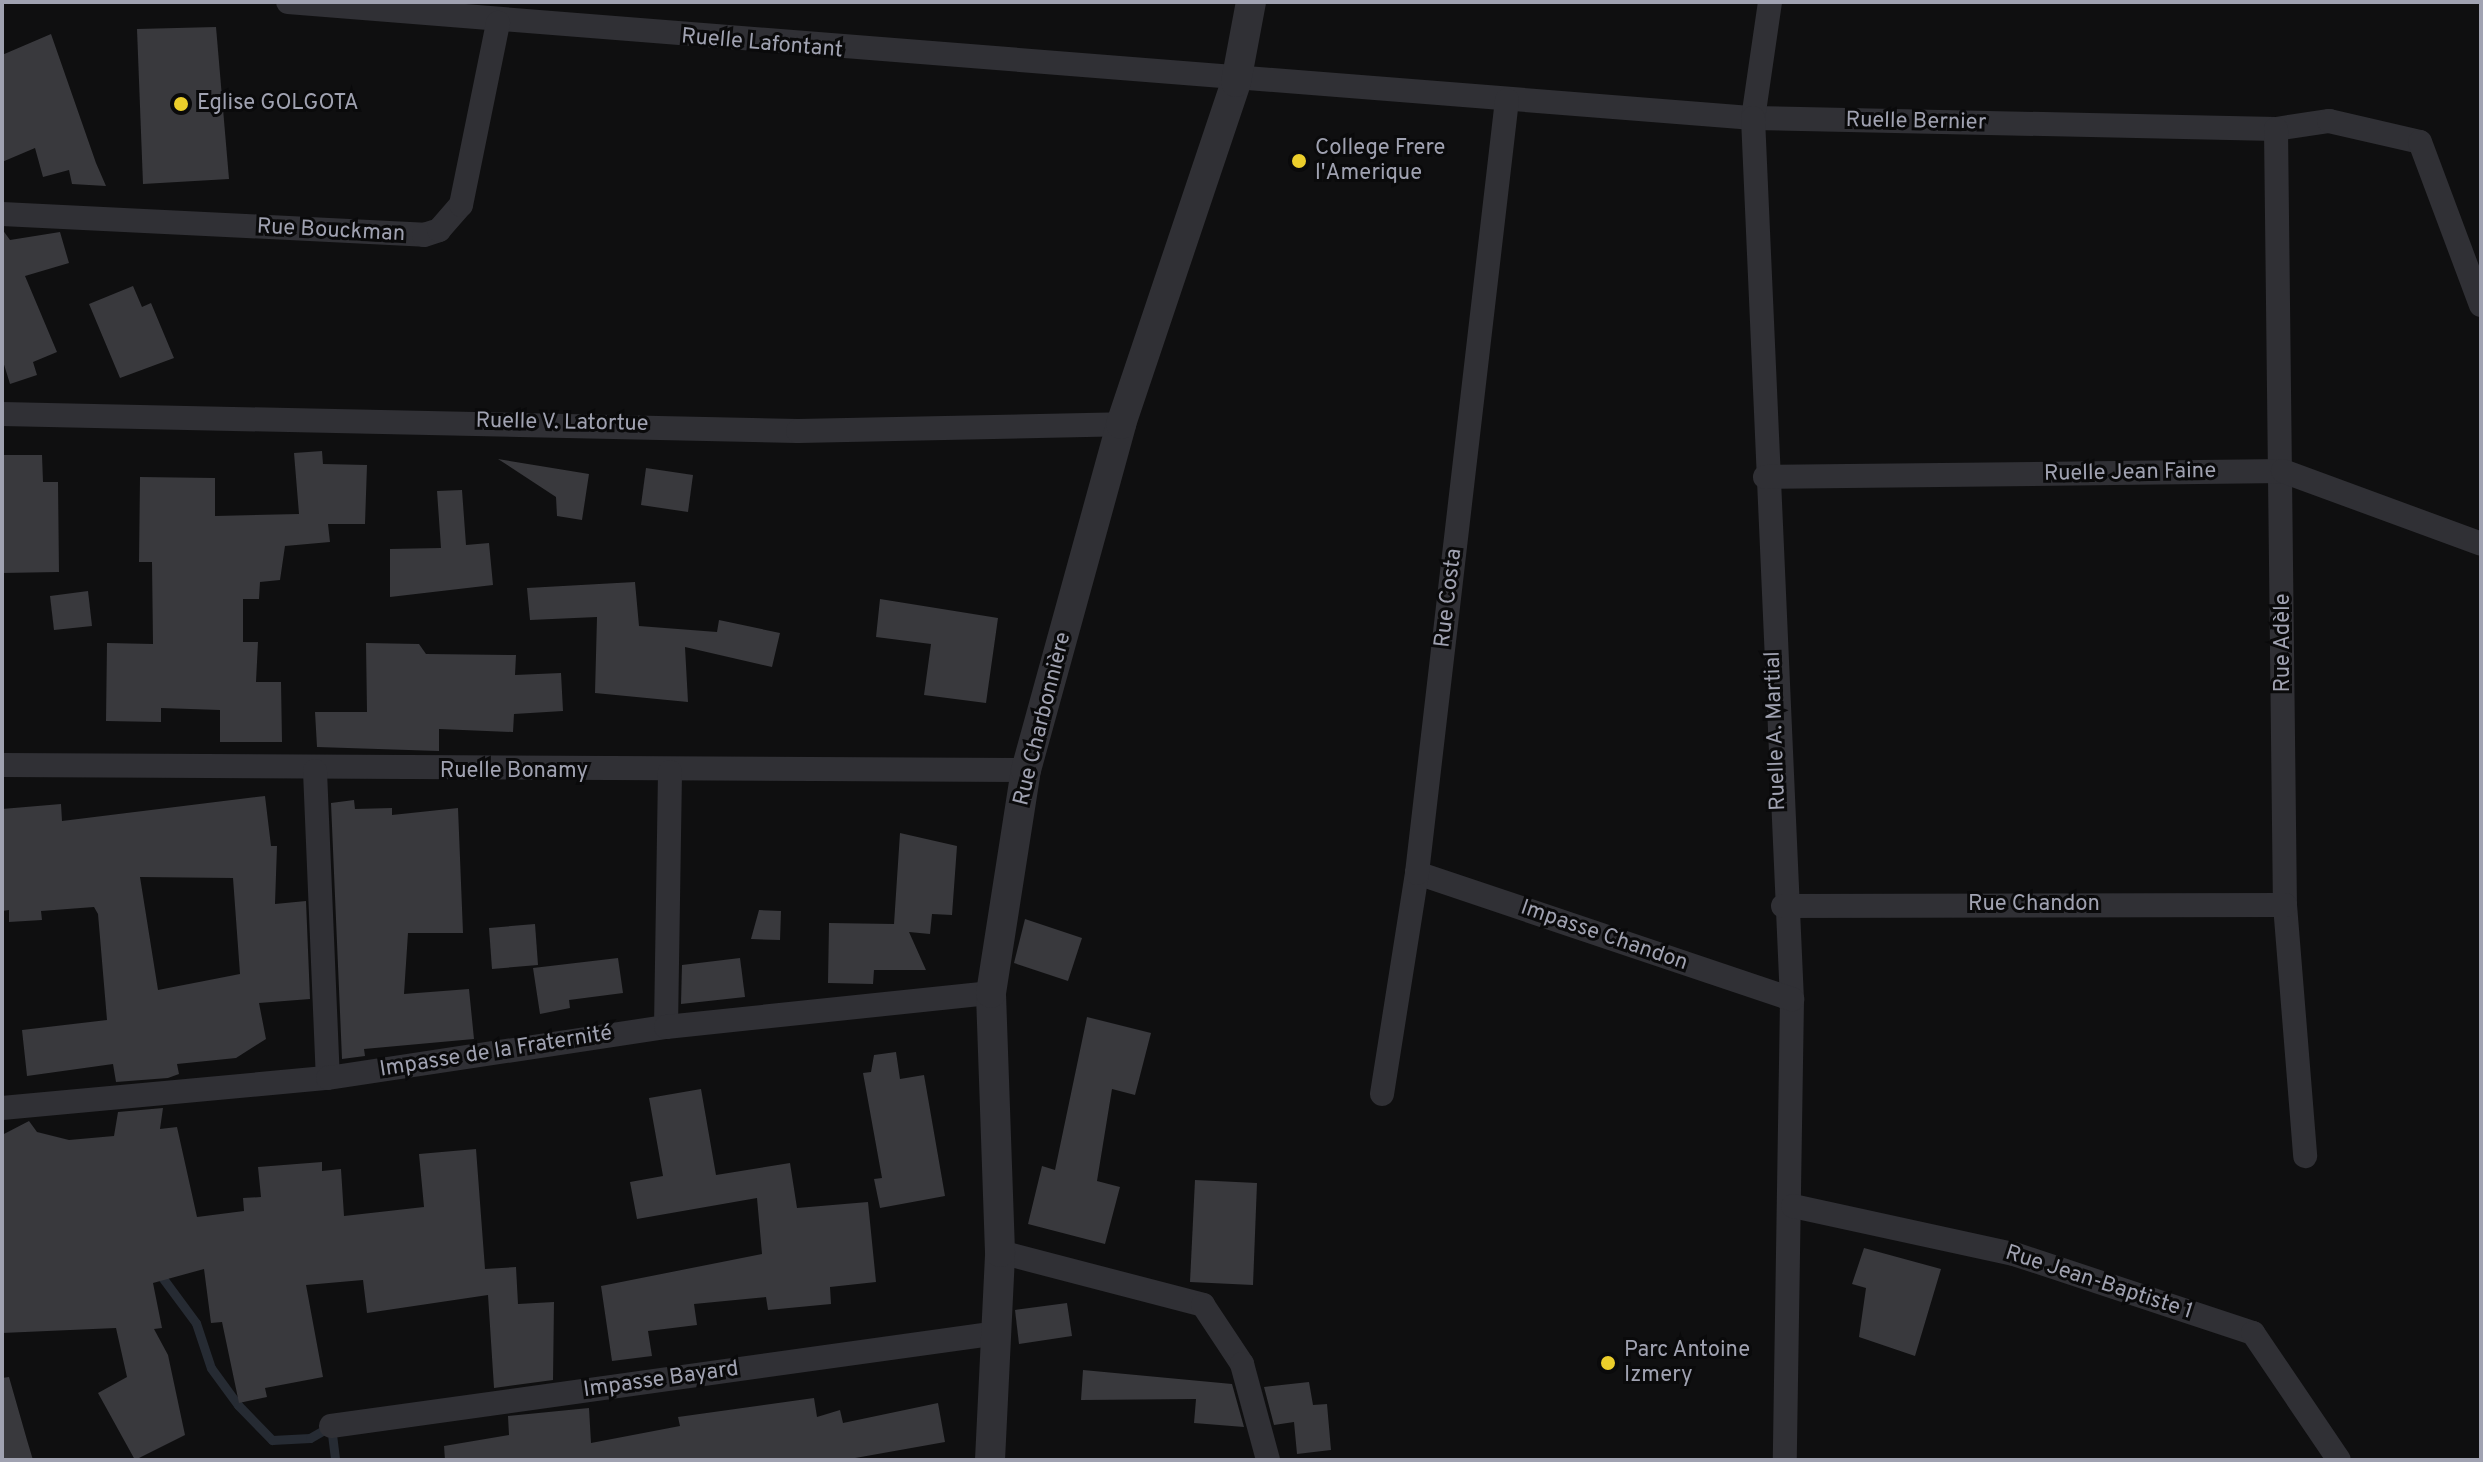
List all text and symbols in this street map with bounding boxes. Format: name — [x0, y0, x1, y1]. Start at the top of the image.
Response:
street label: Ruelle Lafontant — [680, 24, 844, 64]
place label: Eglise GOLGOTA — [197, 91, 359, 117]
marker: Eglise GOLGOTA — [172, 95, 190, 113]
street label: Ruelle Bernier — [1845, 108, 1987, 136]
place label: College Frere l'Amerique — [1315, 135, 1445, 186]
marker: College Frere l'Amerique — [1290, 152, 1308, 170]
street label: Rue Bouckman — [256, 214, 406, 248]
street label: Ruelle V. Latortue — [475, 408, 649, 438]
street label: Ruelle Jean Faine — [2044, 458, 2216, 488]
street label: Rue Costa — [1430, 547, 1468, 649]
street label: Rue Adèle — [2271, 593, 2297, 693]
street label: Rue Charbonnière — [1009, 630, 1077, 808]
street label: Ruelle A. Martial — [1760, 650, 1792, 812]
street label: Ruelle Bonamy — [440, 759, 588, 785]
street label: Rue Chandon — [1968, 892, 2100, 918]
street label: Impasse Chandon — [1517, 895, 1691, 977]
street label: Impasse de la Fraternité — [378, 1021, 614, 1083]
street label: Rue Jean-Baptiste 1 — [2002, 1240, 2196, 1326]
place label: Parc Antoine Izmery — [1624, 1337, 1751, 1388]
marker: Parc Antoine Izmery — [1599, 1354, 1617, 1372]
street label: Impasse Bayard — [582, 1356, 740, 1404]

